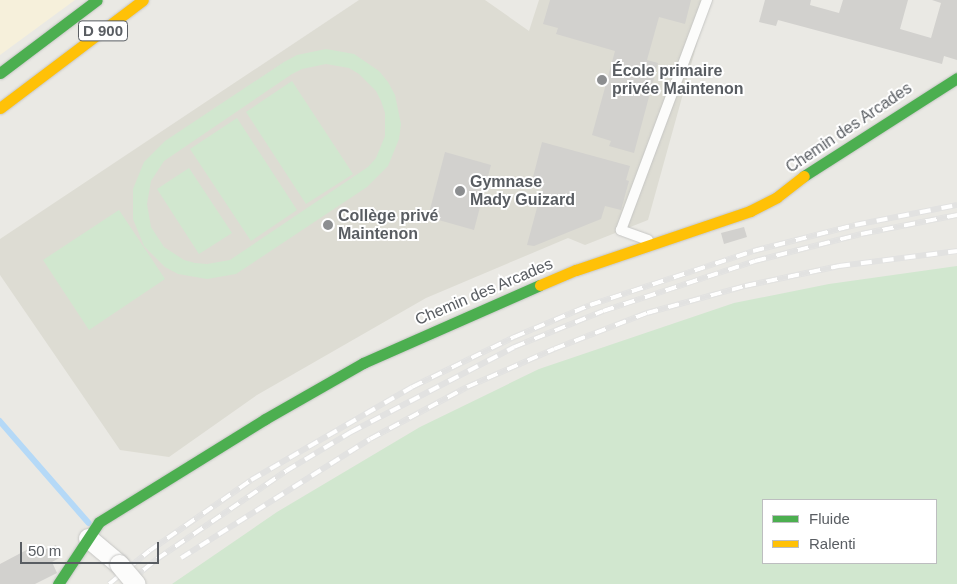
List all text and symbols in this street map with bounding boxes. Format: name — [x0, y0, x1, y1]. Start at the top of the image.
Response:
road number: D 900 — [77, 18, 129, 44]
place label: École primaire privée Maintenon — [612, 61, 744, 99]
marker: École primaire privée Maintenon — [596, 74, 608, 86]
street label: Chemin des Arcades — [782, 79, 916, 177]
place label: Gymnase Mady Guizard — [470, 172, 575, 210]
marker: Gymnase Mady Guizard — [454, 185, 466, 197]
place label: Collège privé Maintenon — [338, 206, 438, 244]
marker: Collège privé Maintenon — [322, 219, 334, 231]
street label: Chemin des Arcades — [412, 254, 556, 330]
legend — [762, 499, 937, 564]
text: Fluide — [809, 510, 850, 527]
scale bar — [22, 532, 161, 564]
text: Ralenti — [809, 535, 856, 552]
text: 50 m — [28, 542, 61, 559]

